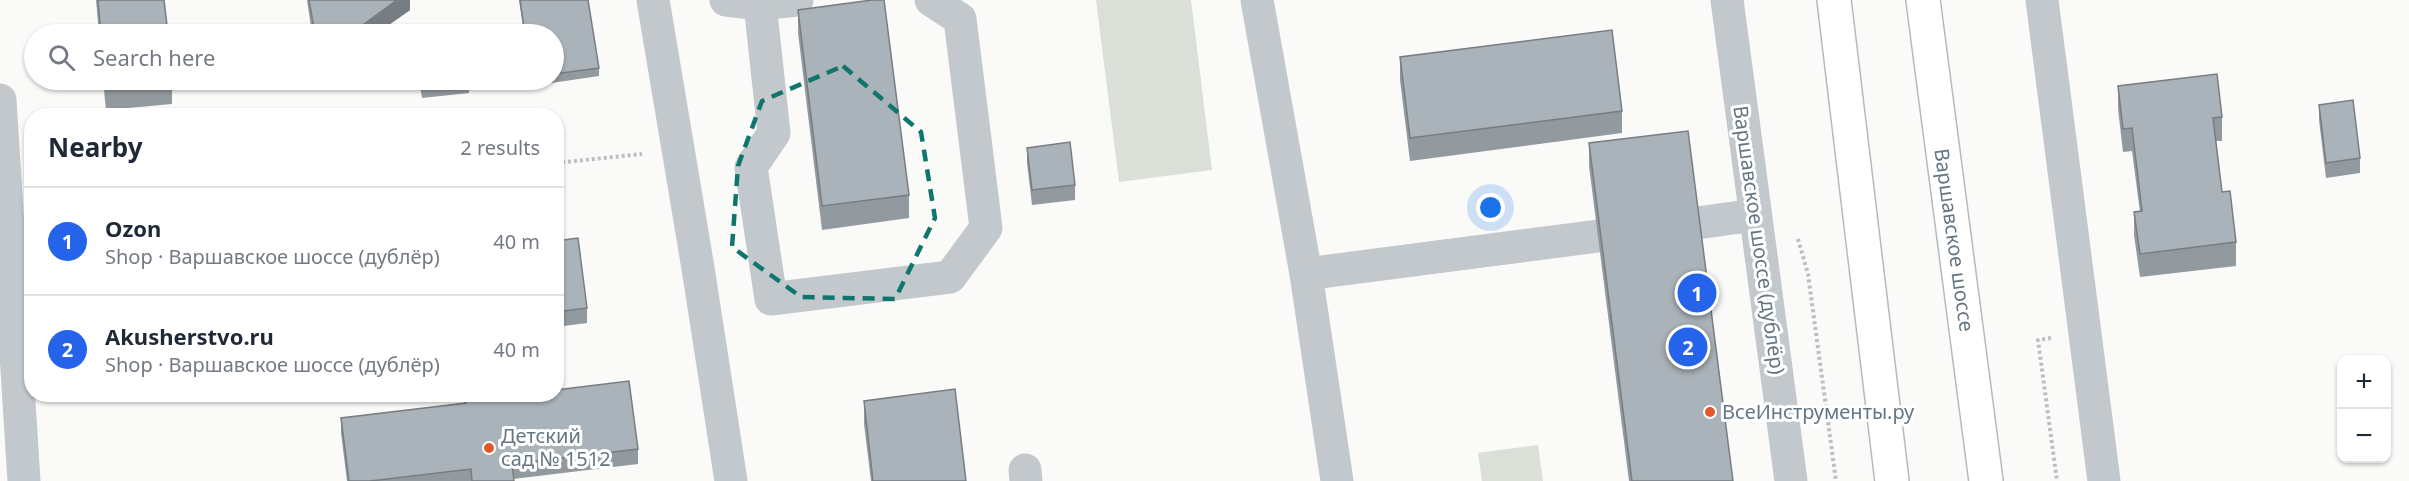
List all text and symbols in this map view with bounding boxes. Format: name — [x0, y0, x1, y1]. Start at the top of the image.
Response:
search box — [24, 24, 564, 90]
icon: search — [45, 41, 78, 74]
text: Search here — [93, 42, 215, 72]
street label: Варшавское шоссе (дублёр) — [1727, 104, 1792, 376]
text: Nearby — [48, 129, 143, 165]
text: 2 results — [460, 134, 540, 161]
street label: Варшавское шоссе — [1928, 147, 1981, 333]
your location — [1476, 193, 1505, 222]
text: Ozon — [105, 213, 161, 243]
text: 1 — [62, 228, 73, 255]
text: 40 m — [493, 228, 540, 255]
text: Shop · Варшавское шоссе (дублёр) — [105, 243, 440, 270]
pin: 1 — [1678, 270, 1716, 316]
text: Akusherstvo.ru — [105, 321, 274, 351]
pin: 2 — [1668, 324, 1708, 370]
text: 2 — [62, 336, 73, 363]
text: 40 m — [493, 336, 540, 363]
text: Shop · Варшавское шоссе (дублёр) — [105, 351, 440, 378]
map controls — [2337, 355, 2391, 463]
button: + — [2337, 355, 2391, 409]
place label: ВсеИнструменты.ру — [1722, 398, 1915, 425]
marker: ВсеИнструменты.ру — [1703, 405, 1717, 419]
button: − — [2337, 409, 2391, 463]
place label: Детский сад № 1512 — [501, 422, 611, 472]
marker: Детский сад № 1512 — [482, 441, 496, 455]

